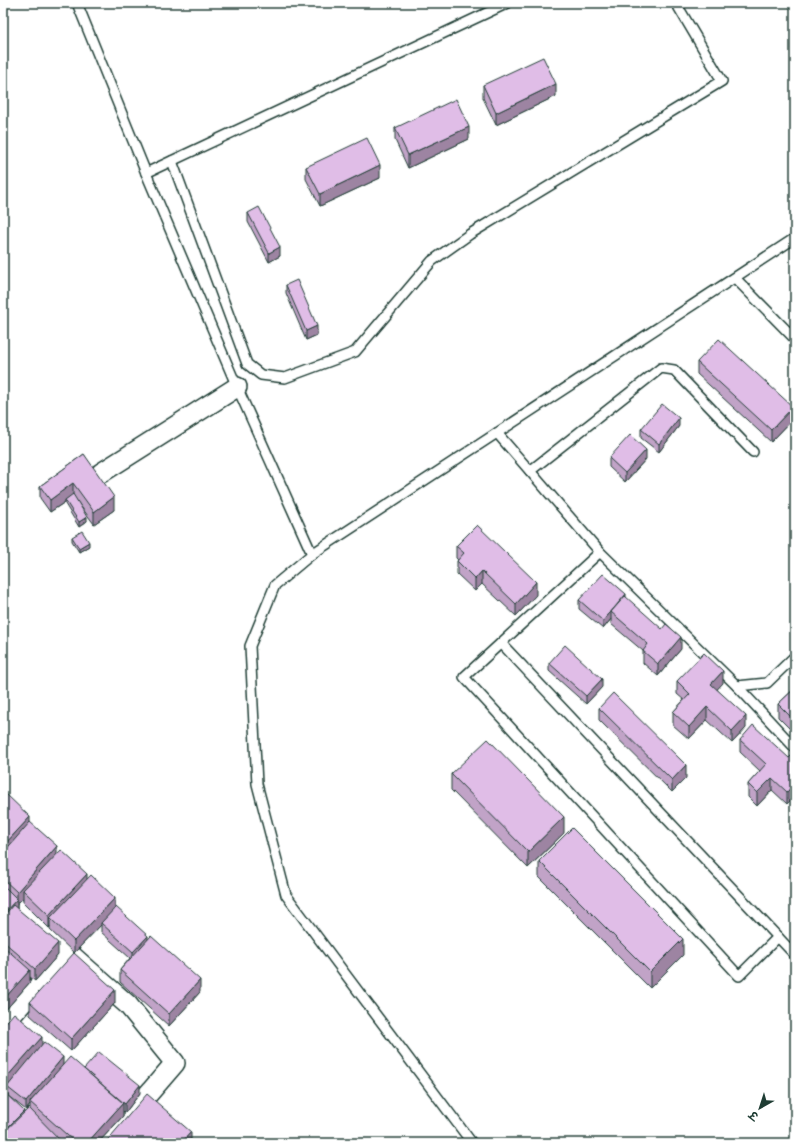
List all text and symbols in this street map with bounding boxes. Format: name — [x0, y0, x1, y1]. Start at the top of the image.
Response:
north arrow — [740, 1088, 780, 1128]
text: उ — [746, 1107, 762, 1123]

